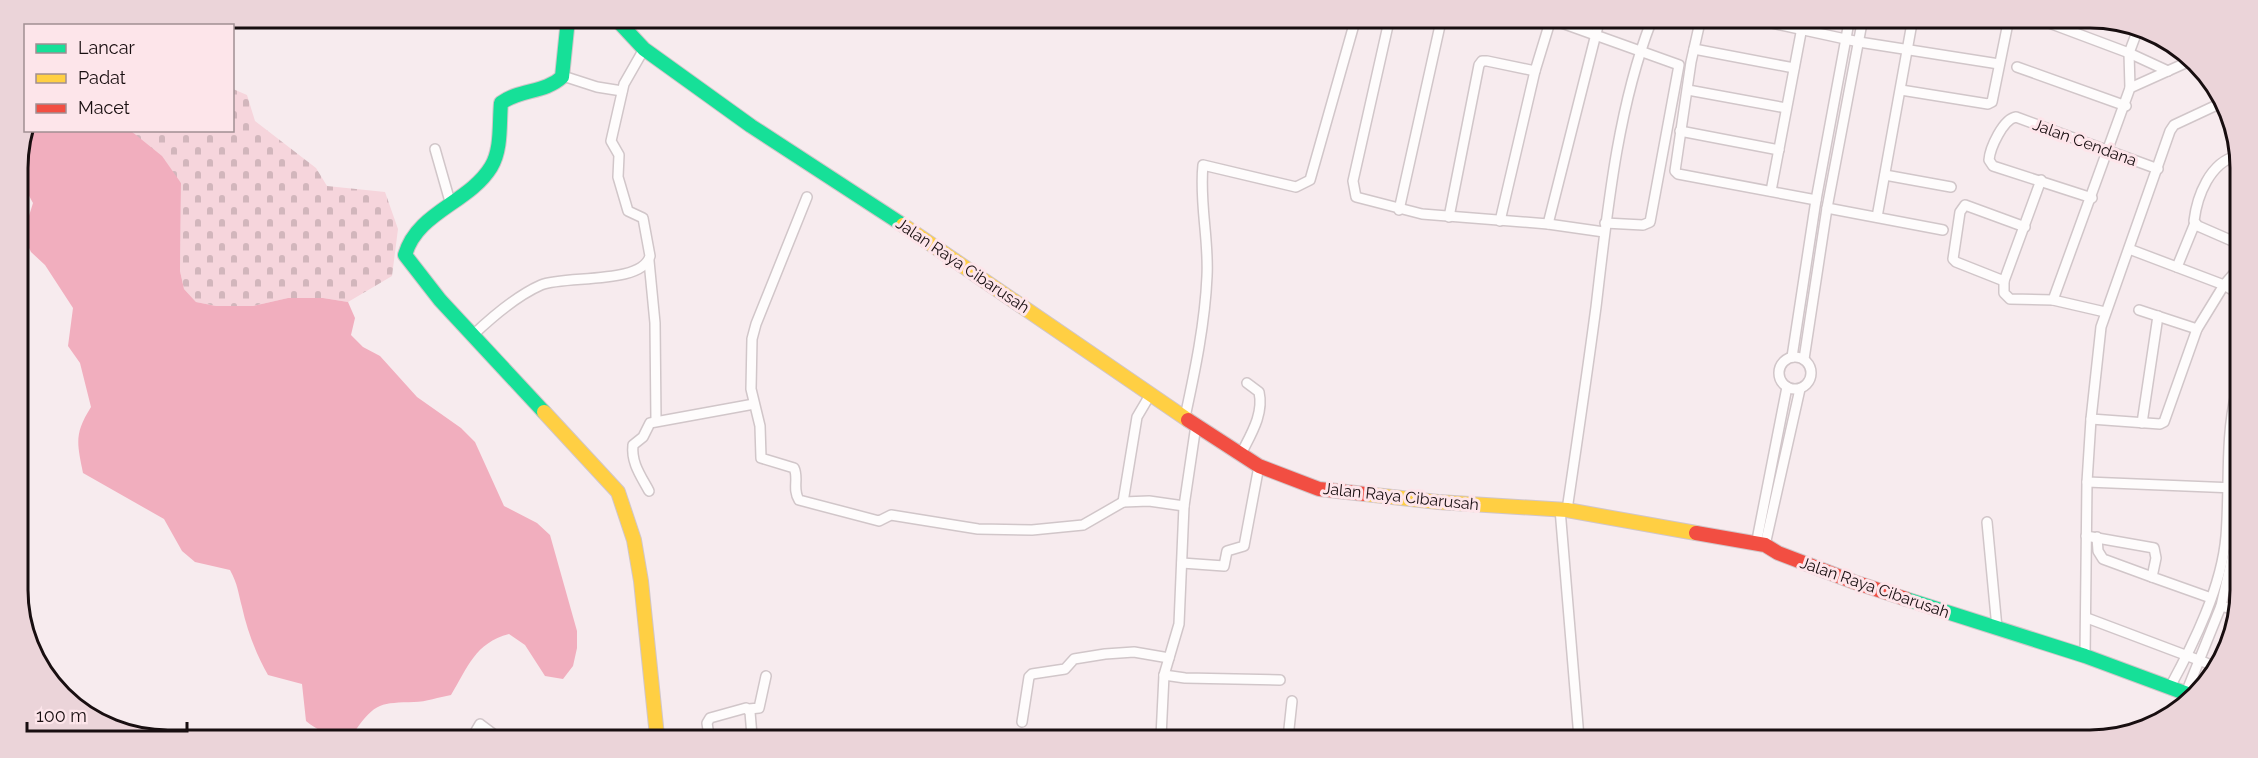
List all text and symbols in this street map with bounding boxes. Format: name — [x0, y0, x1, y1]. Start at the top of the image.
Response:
legend — [24, 24, 234, 132]
text: Lancar — [78, 37, 135, 58]
text: Padat — [78, 67, 126, 88]
text: Macet — [78, 97, 130, 118]
street label: Jalan Cendana — [2030, 115, 2139, 170]
street label: Jalan Raya Cibarusah — [892, 214, 1033, 317]
street label: Jalan Raya Cibarusah — [1322, 479, 1480, 514]
street label: Jalan Raya Cibarusah — [1798, 553, 1952, 622]
scale bar — [27, 695, 188, 733]
text: 100 m — [36, 705, 87, 726]

